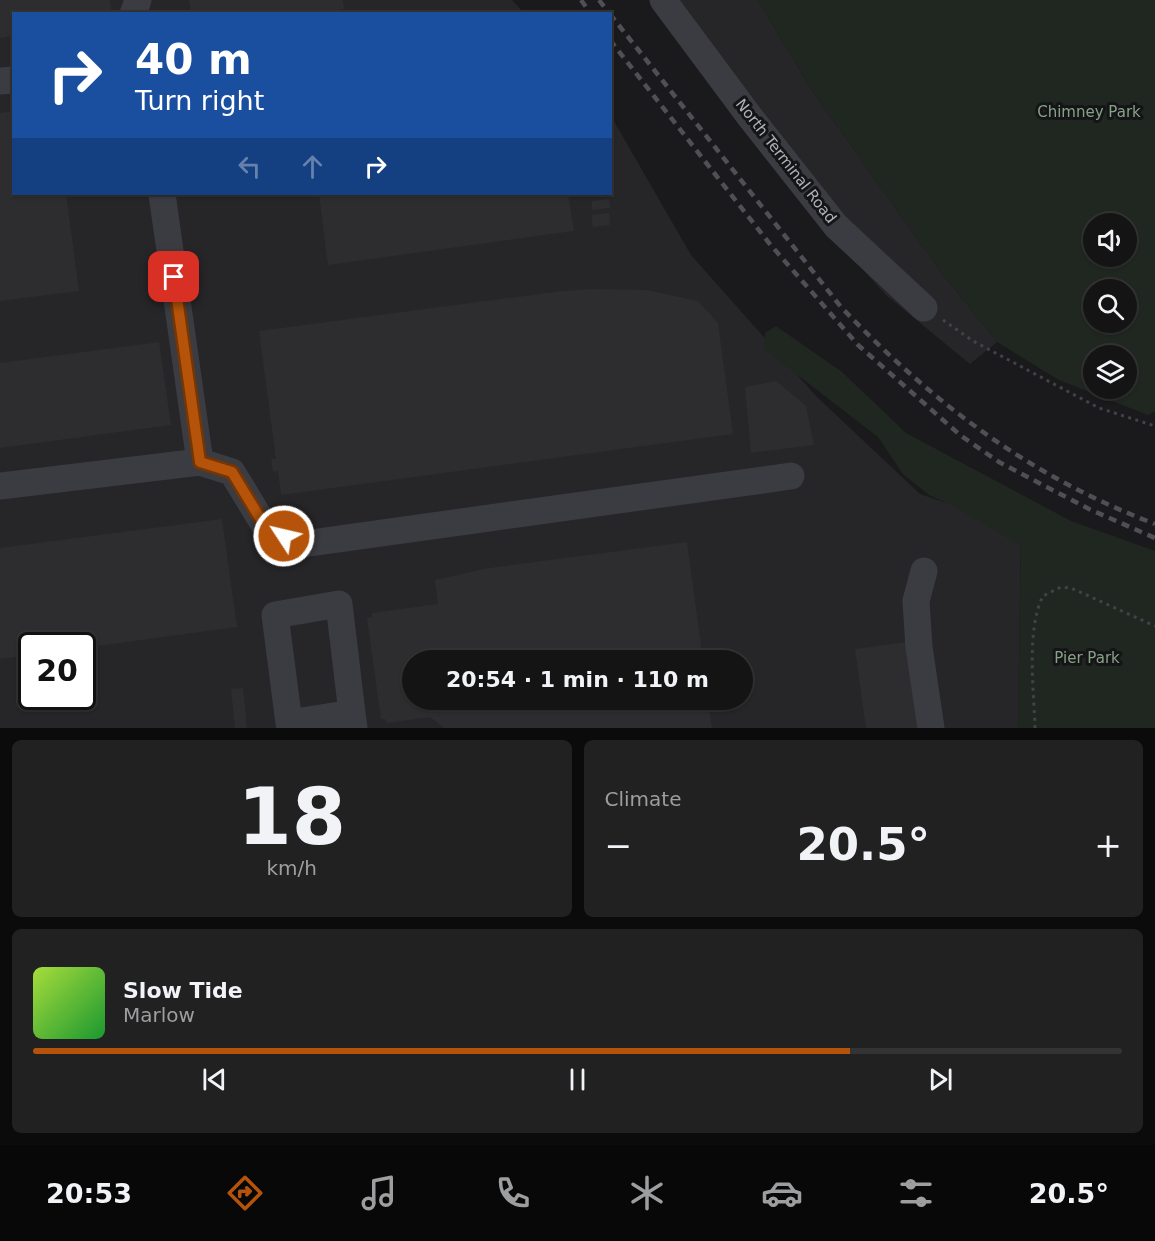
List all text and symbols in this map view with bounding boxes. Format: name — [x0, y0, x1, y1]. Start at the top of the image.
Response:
text: 40 m — [135, 35, 252, 84]
icon: right — [36, 36, 114, 114]
text: Turn right — [135, 85, 264, 116]
street label: North Terminal Road — [732, 95, 840, 227]
park label: Chimney Park — [1037, 103, 1141, 121]
icon: left — [233, 150, 266, 183]
icon: ahead — [296, 150, 329, 183]
icon: right — [359, 150, 392, 183]
map controls — [1083, 213, 1137, 399]
button: sound — [1083, 213, 1137, 267]
pin — [148, 251, 199, 302]
icon: arrive — [157, 260, 190, 293]
button: search — [1083, 279, 1137, 333]
button: layers — [1083, 345, 1137, 399]
position arrow — [252, 504, 316, 568]
speed limit sign: 20 — [18, 632, 96, 710]
park label: Pier Park — [1054, 649, 1120, 667]
text: 20:54 · 1 min · 110 m — [446, 667, 709, 692]
text: 18 — [237, 772, 346, 862]
text: Climate — [605, 787, 681, 811]
text: 20.5° — [796, 818, 930, 871]
text: − — [605, 826, 632, 865]
text: + — [1094, 826, 1122, 865]
text: km/h — [267, 856, 317, 880]
text: Slow Tide — [123, 978, 243, 1003]
text: Marlow — [123, 1003, 195, 1027]
icon: previous — [198, 1063, 231, 1096]
icon: pause — [561, 1063, 594, 1096]
icon: next — [924, 1063, 957, 1096]
icon: directions — [224, 1172, 266, 1214]
icon: music — [358, 1172, 400, 1214]
icon: phone — [492, 1172, 534, 1214]
icon: climate — [626, 1172, 668, 1214]
icon: car — [761, 1172, 803, 1214]
icon: filters — [895, 1172, 937, 1214]
text: 20:53 — [46, 1178, 132, 1209]
text: 20.5° — [1029, 1178, 1109, 1209]

